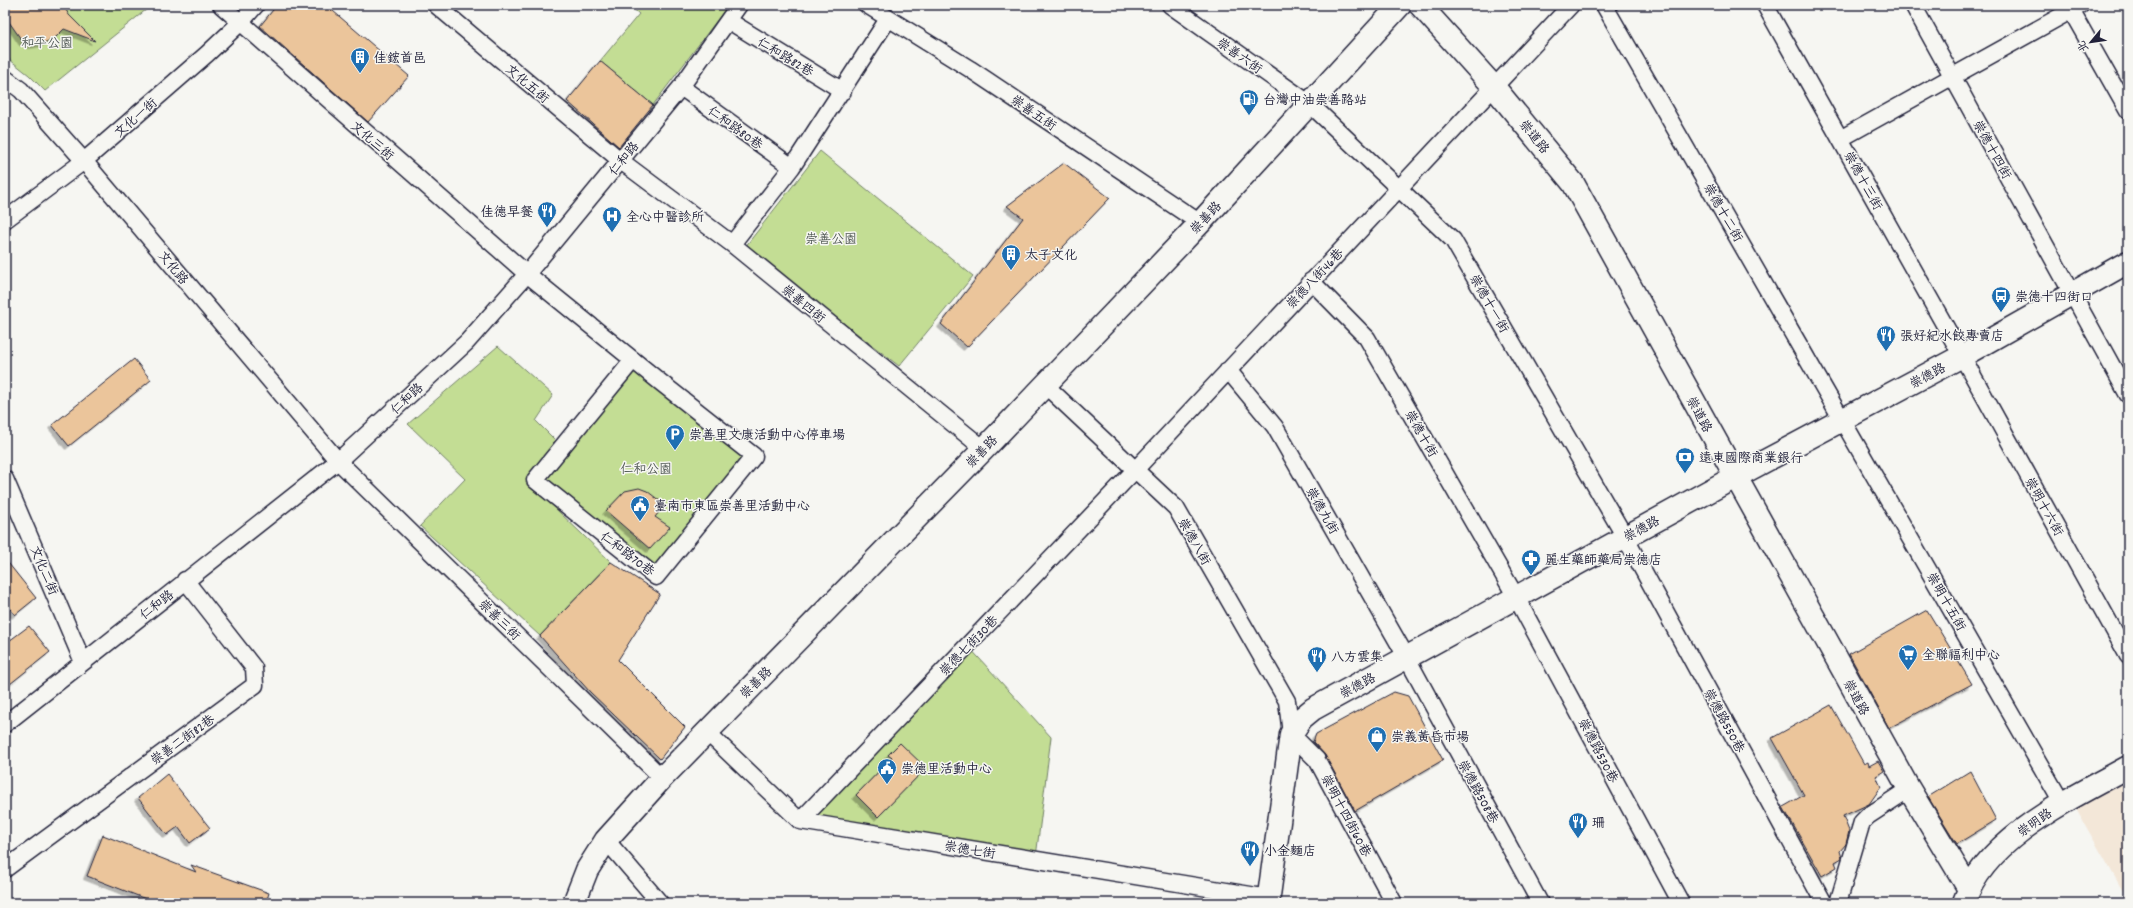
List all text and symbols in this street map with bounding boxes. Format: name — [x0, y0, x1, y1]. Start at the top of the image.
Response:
north arrow — [2071, 22, 2111, 62]
street label: 仁和路82巷 — [753, 34, 817, 82]
street label: 崇善六街 — [1212, 34, 1265, 80]
park label: 和平公園 — [21, 35, 73, 54]
text: 北 — [2074, 37, 2094, 55]
building icon: 佳鋐首邑 — [349, 46, 371, 74]
place label: 佳鋐首邑 — [374, 50, 426, 69]
street label: 文化五街 — [500, 61, 552, 109]
fuel station icon: 台灣中油崇善路站 — [1238, 88, 1260, 116]
street label: 崇善五街 — [1006, 92, 1059, 136]
place label: 台灣中油崇善路站 — [1263, 92, 1367, 111]
street label: 文化一街 — [111, 95, 163, 143]
street label: 仁和路80巷 — [703, 102, 766, 156]
street label: 崇道路 — [1513, 116, 1553, 159]
street label: 崇德十四街 — [1967, 117, 2015, 183]
street label: 文化三街 — [345, 118, 397, 166]
street label: 仁和路 — [605, 138, 645, 181]
street label: 崇德十三街 — [1838, 148, 1886, 214]
street label: 崇德十二街 — [1697, 180, 1746, 246]
street label: 崇善路 — [1187, 198, 1227, 239]
restaurant icon: 佳德早餐 — [536, 200, 558, 228]
place label: 佳德早餐 — [481, 204, 533, 223]
hospital icon: 全心中醫診所 — [601, 205, 623, 233]
place label: 全心中醫診所 — [626, 209, 704, 228]
park label: 崇善公園 — [805, 231, 857, 250]
building icon: 太子文化 — [1000, 243, 1022, 271]
street label: 崇德八街46巷 — [1283, 245, 1349, 314]
place label: 太子文化 — [1025, 247, 1077, 266]
street label: 文化路 — [152, 248, 192, 290]
street label: 崇德十一街 — [1463, 271, 1512, 337]
street label: 崇善四街 — [776, 281, 829, 329]
bus stop icon: 崇德十四街口 — [1990, 285, 2012, 313]
place label: 崇德十四街口 — [2015, 289, 2093, 308]
restaurant icon: 張好紀水餃專賣店 — [1875, 324, 1897, 352]
place label: 張好紀水餃專賣店 — [1900, 328, 2004, 347]
street label: 崇德路 — [1906, 360, 1950, 395]
street label: 仁和路 — [387, 380, 428, 420]
street label: 崇道路 — [1680, 394, 1716, 437]
street label: 崇德十街 — [1399, 407, 1441, 462]
parking icon: 崇善里文康活動中心停車場 — [664, 423, 686, 451]
place label: 崇善里文康活動中心停車場 — [689, 427, 845, 446]
street label: 崇善路 — [962, 432, 1003, 473]
bank icon: 遠東國際商業銀行 — [1674, 446, 1696, 474]
place label: 遠東國際商業銀行 — [1699, 450, 1803, 469]
park label: 仁和公園 — [620, 461, 672, 480]
street label: 崇明十六街 — [2019, 474, 2067, 540]
street label: 崇德九街 — [1300, 484, 1342, 539]
public building icon: 臺南市東區崇善里活動中心 — [629, 494, 651, 522]
place label: 臺南市東區崇善里活動中心 — [654, 498, 810, 517]
street label: 崇德路 — [1621, 512, 1664, 548]
street label: 崇德八街 — [1172, 515, 1214, 570]
street label: 仁和路70巷 — [595, 528, 658, 582]
street label: 文化二街 — [24, 543, 62, 599]
pharmacy icon: 麗生藥師藥局崇德店 — [1520, 548, 1542, 576]
place label: 麗生藥師藥局崇德店 — [1545, 552, 1662, 571]
street label: 崇明十五街 — [1920, 569, 1969, 635]
street label: 仁和路 — [136, 586, 179, 625]
street label: 崇善三街 — [473, 596, 524, 646]
street label: 崇德七街30巷 — [936, 612, 1004, 681]
supermarket icon: 全聯福利中心 — [1897, 643, 1919, 671]
restaurant icon: 八方雲集 — [1306, 645, 1328, 673]
place label: 全聯福利中心 — [1922, 647, 2000, 666]
place label: 八方雲集 — [1331, 649, 1383, 668]
street label: 崇善路 — [736, 663, 777, 704]
street label: 崇德路 — [1336, 670, 1380, 705]
street label: 崇道路 — [1837, 677, 1873, 720]
street label: 崇德路550巷 — [1697, 686, 1748, 757]
street label: 崇善二街82巷 — [147, 711, 220, 771]
street label: 崇德路530巷 — [1572, 715, 1622, 787]
shop icon: 崇義黃昏市場 — [1366, 725, 1388, 753]
place label: 崇義黃昏市場 — [1391, 729, 1469, 748]
public building icon: 崇德里活動中心 — [876, 757, 898, 785]
street label: 崇德路508巷 — [1451, 757, 1502, 828]
place label: 崇德里活動中心 — [901, 761, 992, 780]
street label: 崇明十四街60巷 — [1315, 771, 1375, 861]
street label: 崇明路 — [2014, 805, 2057, 843]
restaurant icon: 珊 — [1567, 811, 1589, 839]
place label: 珊 — [1592, 815, 1605, 834]
street label: 崇德七街 — [942, 838, 997, 865]
restaurant icon: 小金麵店 — [1239, 839, 1261, 867]
place label: 小金麵店 — [1264, 843, 1316, 862]

